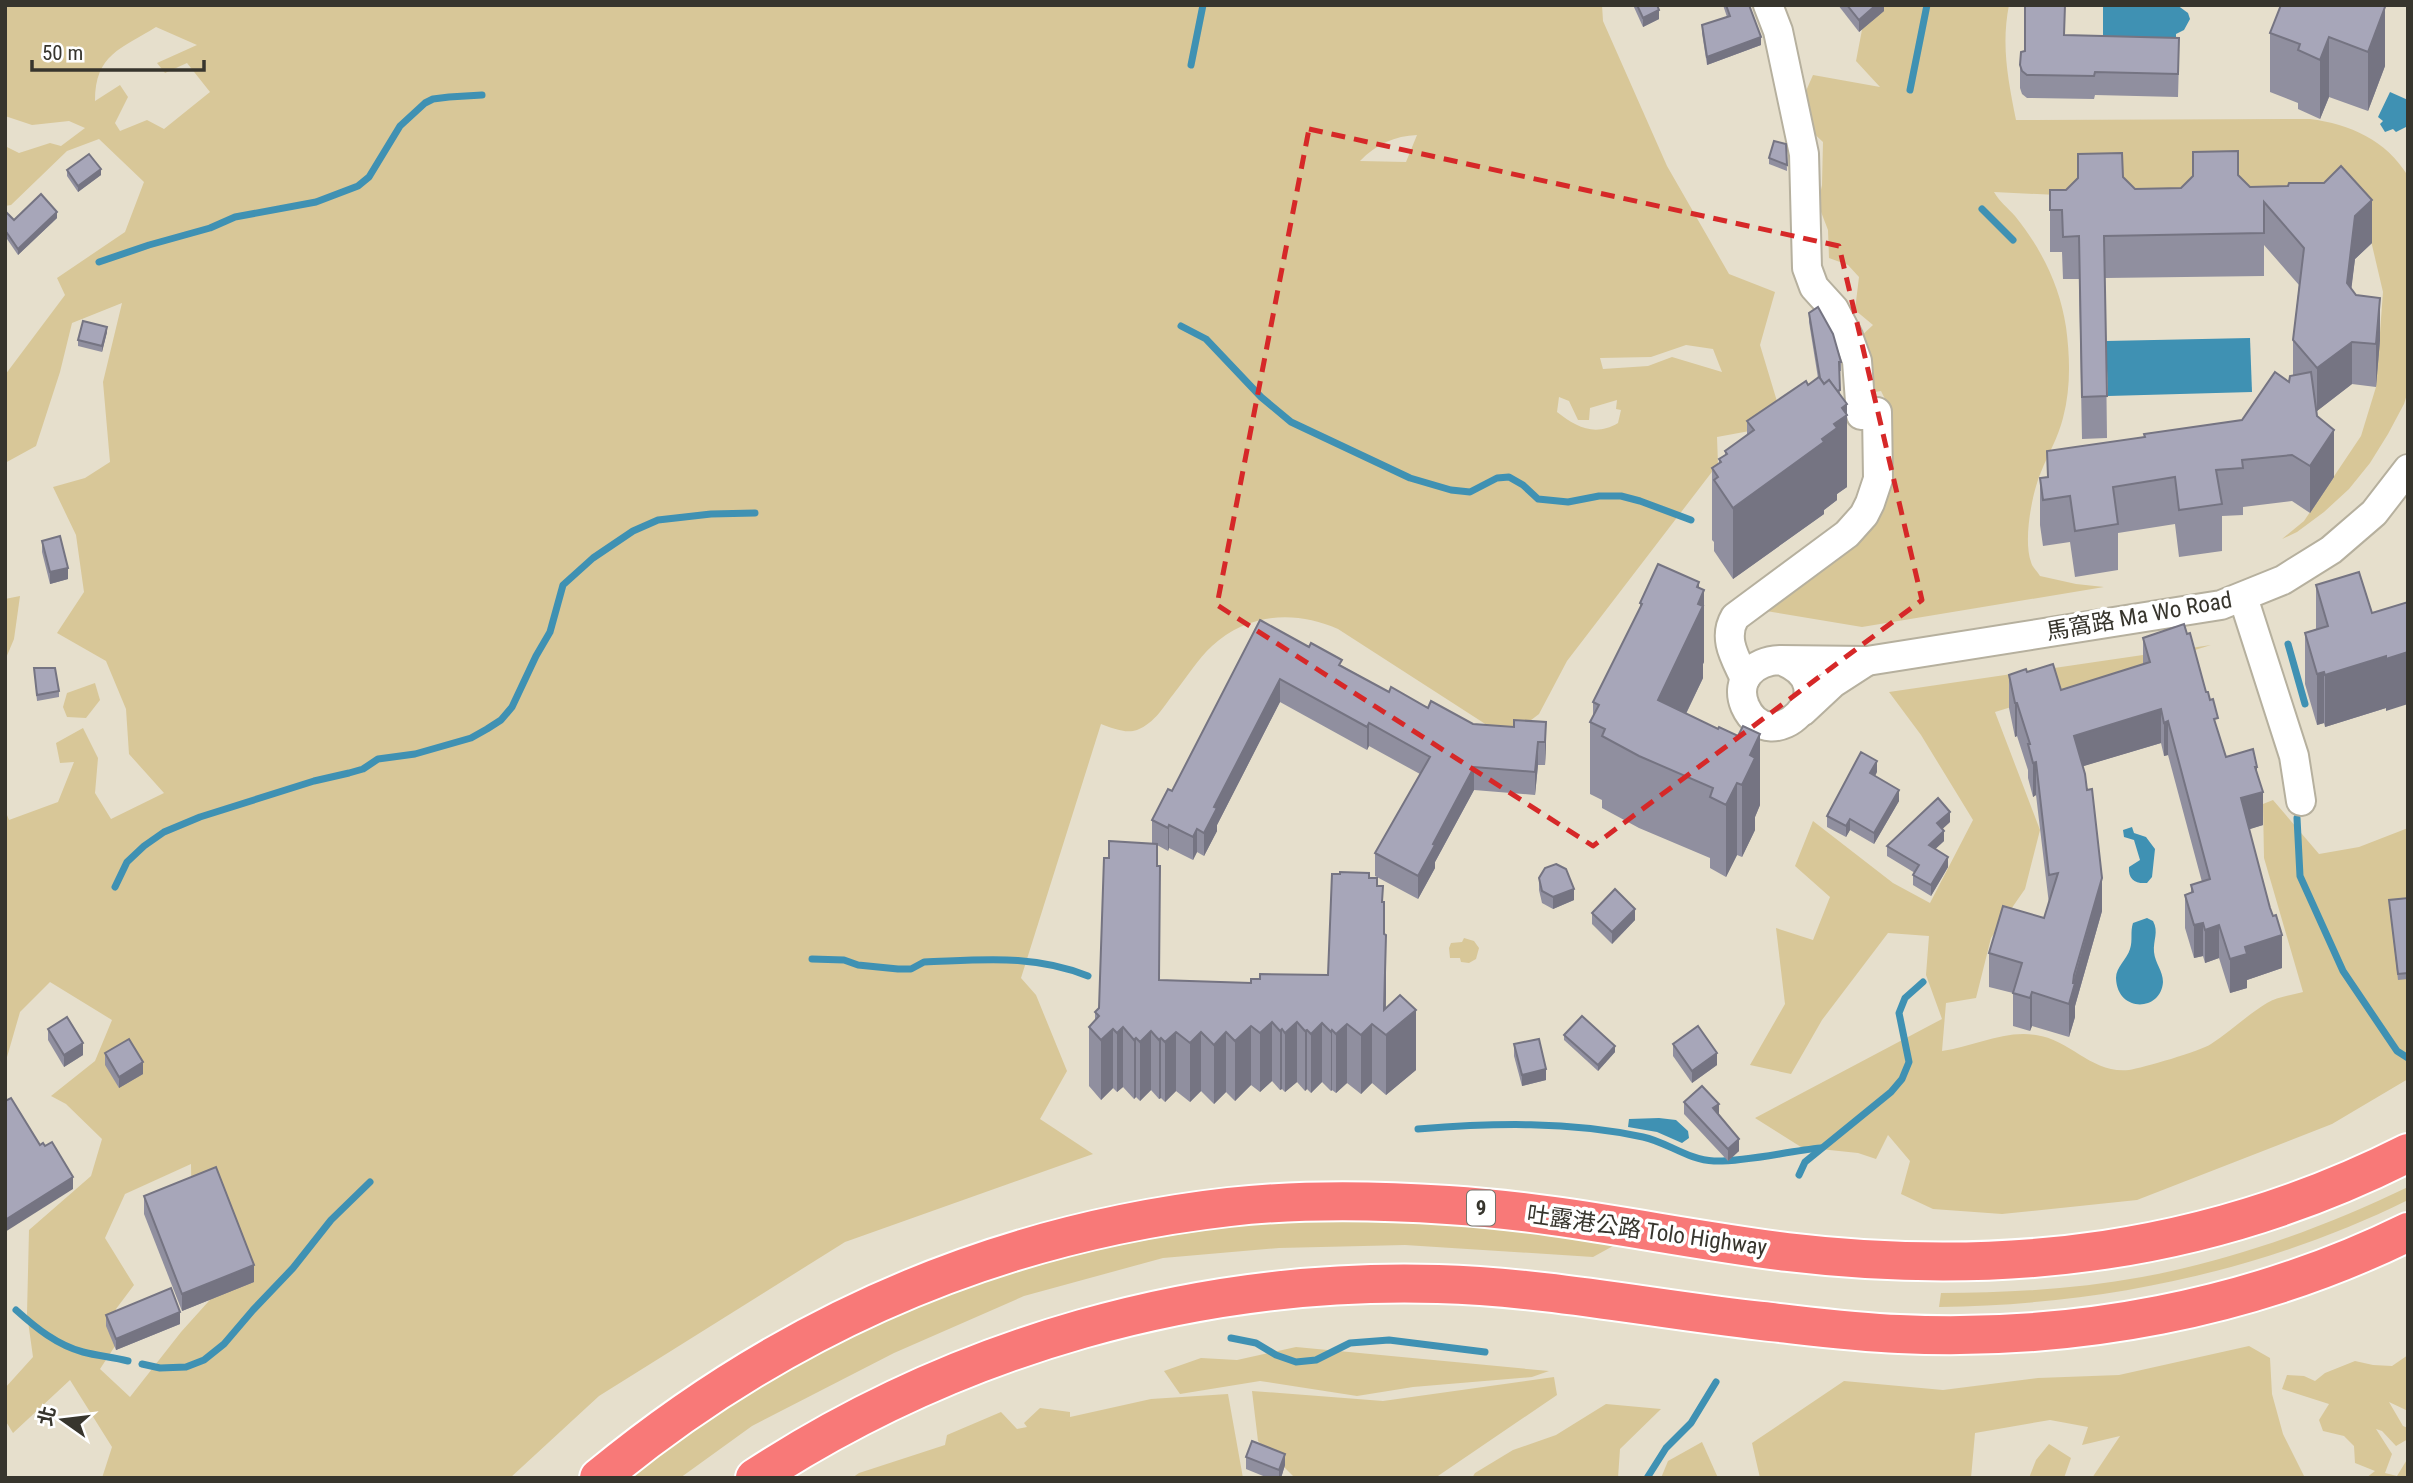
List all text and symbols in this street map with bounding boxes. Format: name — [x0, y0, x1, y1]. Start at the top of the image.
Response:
scale bar — [32, 28, 203, 72]
text: 50 m — [42, 41, 83, 65]
street label: 馬窩路 Ma Wo Road — [2044, 586, 2234, 646]
road number: 9 — [1467, 1190, 1495, 1226]
street label: 吐露港公路 Tolo Highway — [1525, 1201, 1769, 1261]
north arrow — [28, 1385, 98, 1455]
text: 北 — [34, 1404, 60, 1428]

